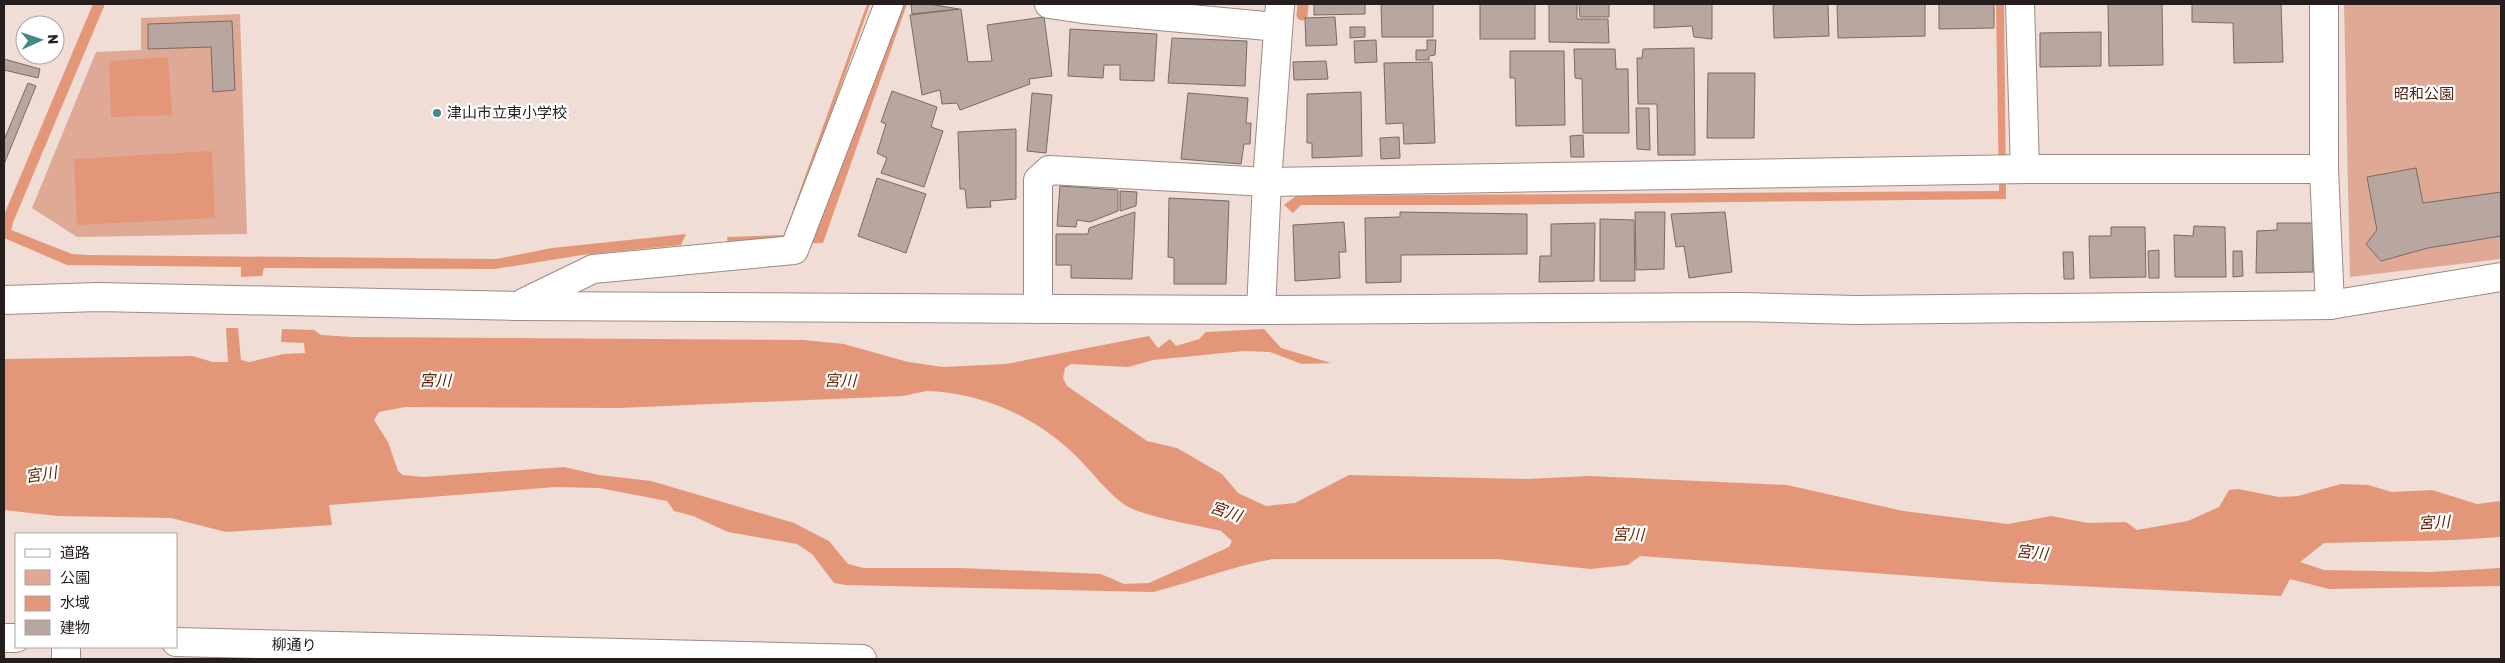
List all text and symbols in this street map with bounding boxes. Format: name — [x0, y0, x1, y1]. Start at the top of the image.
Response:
north arrow — [15, 15, 65, 65]
text: N — [44, 34, 61, 45]
park label: 昭和公園 — [2394, 85, 2454, 103]
place label: 津山市立東小学校 — [447, 104, 567, 122]
marker: 津山市立東小学校 — [431, 107, 443, 119]
water label: 宮川 — [419, 371, 453, 390]
water label: 宮川 — [824, 371, 858, 390]
water label: 宮川 — [24, 463, 60, 486]
water label: 宮川 — [1208, 497, 1246, 526]
water label: 宮川 — [2418, 512, 2452, 533]
water label: 宮川 — [1612, 525, 1646, 544]
legend — [15, 533, 178, 648]
water label: 宮川 — [2015, 541, 2051, 564]
text: 道路 — [60, 544, 90, 562]
text: 公園 — [60, 569, 90, 587]
text: 水域 — [60, 594, 90, 612]
text: 建物 — [60, 619, 90, 637]
street label: 柳通り — [271, 636, 317, 654]

